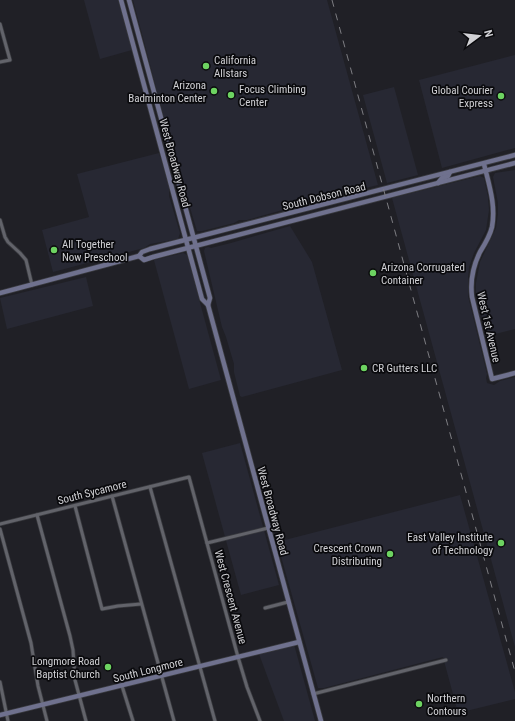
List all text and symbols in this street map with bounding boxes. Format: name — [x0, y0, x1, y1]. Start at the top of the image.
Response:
north arrow — [459, 16, 499, 56]
text: N — [481, 29, 495, 39]
place label: California Allstars — [214, 54, 256, 80]
marker: California Allstars — [201, 61, 211, 71]
place label: Arizona Badminton Center — [128, 79, 207, 105]
place label: Focus Climbing Center — [239, 83, 306, 109]
place label: Global Courier Express — [431, 84, 494, 110]
marker: Arizona Badminton Center — [209, 86, 219, 96]
marker: Focus Climbing Center — [226, 90, 236, 100]
marker: Global Courier Express — [496, 91, 506, 101]
street label: West Broadway Road — [156, 117, 193, 209]
street label: South Dobson Road — [281, 180, 367, 213]
place label: All Together Now Preschool — [62, 238, 128, 264]
marker: All Together Now Preschool — [49, 245, 59, 255]
place label: Arizona Corrugated Container — [381, 261, 465, 287]
marker: Arizona Corrugated Container — [368, 268, 378, 278]
street label: West 1st Avenue — [474, 291, 503, 364]
place label: CR Gutters LLC — [372, 362, 437, 375]
marker: CR Gutters LLC — [359, 363, 369, 373]
street label: West Broadway Road — [254, 465, 291, 557]
street label: South Sycamore — [56, 478, 128, 507]
place label: East Valley Institute of Technology — [407, 531, 493, 557]
marker: East Valley Institute of Technology — [496, 538, 506, 548]
place label: Crescent Crown Distributing — [314, 542, 382, 568]
street label: West Crescent Avenue — [212, 549, 249, 646]
marker: Crescent Crown Distributing — [385, 549, 395, 559]
place label: Longmore Road Baptist Church — [32, 655, 100, 681]
street label: South Longmore — [112, 656, 184, 685]
marker: Longmore Road Baptist Church — [103, 662, 113, 672]
place label: Northern Contours — [427, 692, 466, 718]
marker: Northern Contours — [414, 699, 424, 709]

